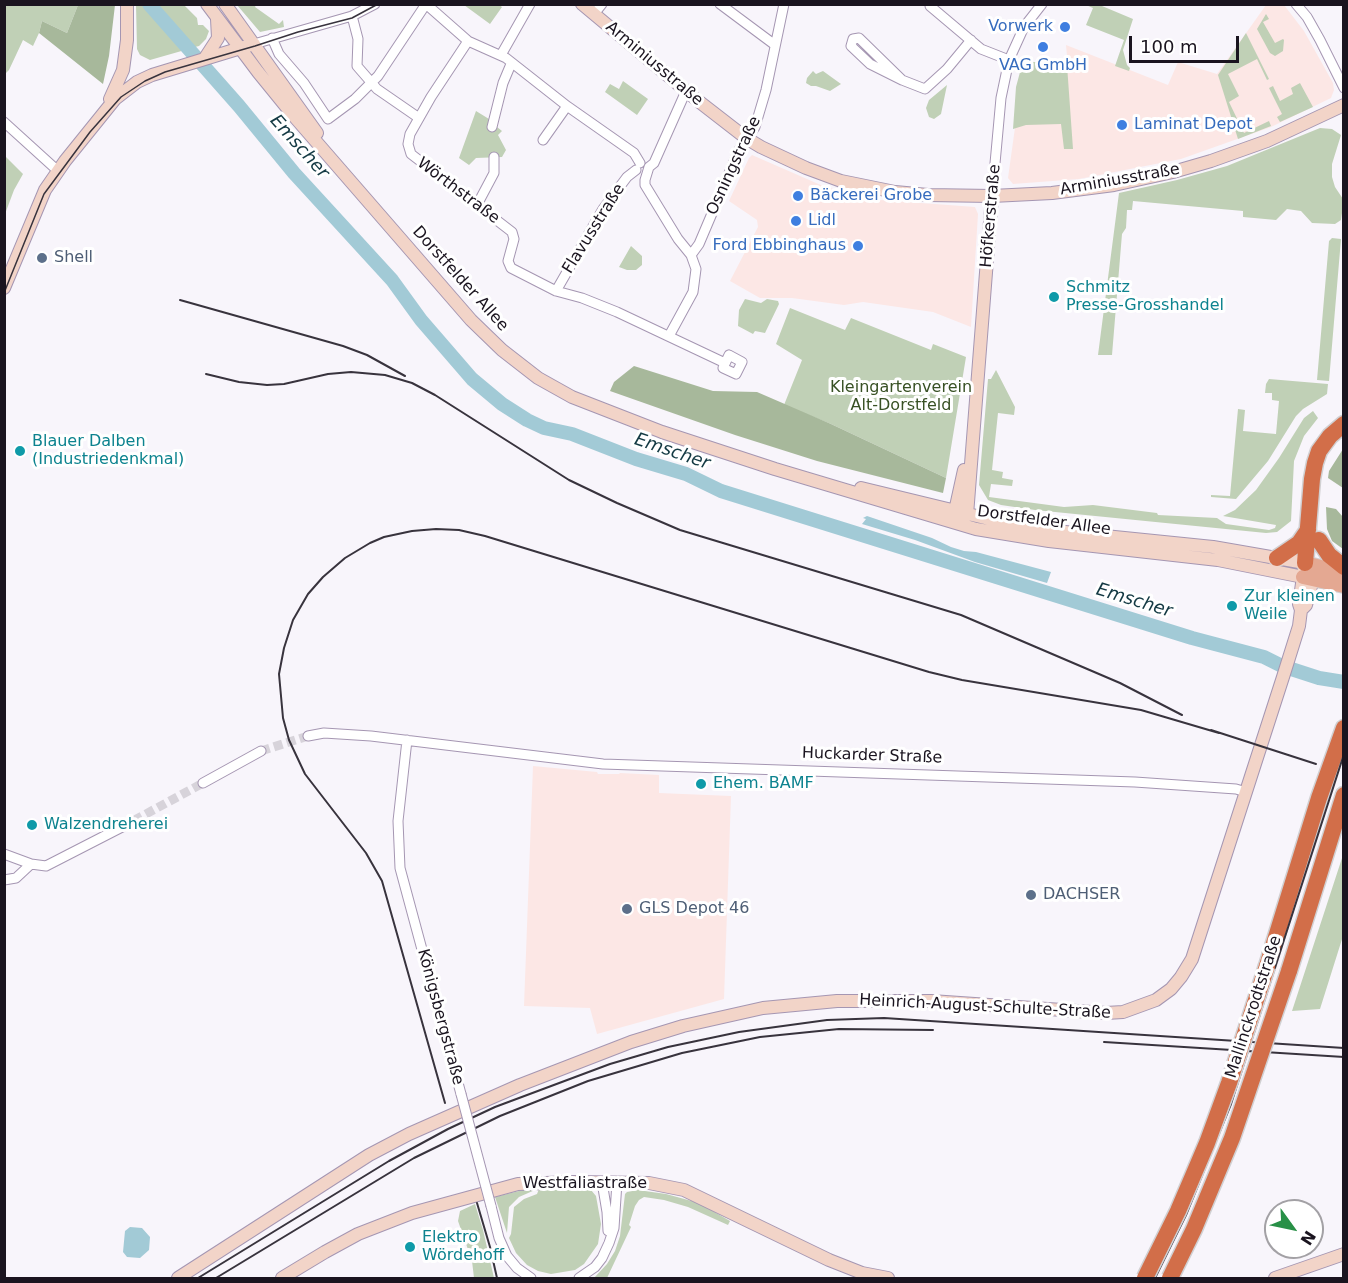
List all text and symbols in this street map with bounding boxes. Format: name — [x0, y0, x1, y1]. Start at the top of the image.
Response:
place label: Vorwerk — [988, 17, 1053, 37]
street label: Arminiusstraße — [601, 18, 707, 110]
marker: Vorwerk — [1058, 20, 1072, 34]
scale bar — [1132, 24, 1242, 62]
text: 100 m — [1140, 36, 1198, 57]
marker: VAG GmbH — [1036, 40, 1050, 54]
place label: VAG GmbH — [999, 56, 1087, 76]
water label: Emscher — [265, 111, 333, 183]
street label: Osningstraße — [703, 114, 765, 218]
place label: Laminat Depot — [1134, 115, 1252, 135]
marker: Laminat Depot — [1115, 118, 1129, 132]
street label: Wörthstraße — [413, 154, 503, 228]
street label: Arminiusstraße — [1059, 160, 1181, 200]
street label: Höfkerstraße — [977, 164, 1005, 268]
street label: Flavusstraße — [559, 181, 629, 277]
place label: Bäckerei Grobe — [810, 186, 932, 206]
marker: Bäckerei Grobe — [791, 189, 805, 203]
place label: Lidl — [808, 211, 836, 231]
marker: Lidl — [789, 214, 803, 228]
street label: Dorstfelder Allee — [408, 223, 512, 335]
place label: Ford Ebbinghaus — [712, 236, 846, 256]
marker: Ford Ebbinghaus — [851, 239, 865, 253]
place label: Shell — [54, 248, 93, 268]
marker: Shell — [35, 251, 49, 265]
place label: Schmitz Presse-Grosshandel — [1066, 278, 1224, 316]
marker: Schmitz Presse-Grosshandel — [1047, 290, 1061, 304]
park label: Kleingartenverein Alt-Dorstfeld — [830, 378, 972, 416]
water label: Emscher — [632, 429, 712, 475]
place label: Blauer Dalben (Industriedenkmal) — [32, 432, 184, 470]
marker: Blauer Dalben (Industriedenkmal) — [13, 444, 27, 458]
street label: Dorstfelder Allee — [976, 502, 1112, 540]
water label: Emscher — [1094, 579, 1174, 623]
place label: Zur kleinen Weile — [1244, 587, 1335, 625]
marker: Zur kleinen Weile — [1225, 599, 1239, 613]
street label: Huckarder Straße — [801, 744, 943, 768]
place label: Ehem. BAMF — [713, 774, 814, 794]
marker: Ehem. BAMF — [694, 777, 708, 791]
place label: Walzendreherei — [44, 815, 168, 835]
marker: Walzendreherei — [25, 818, 39, 832]
place label: DACHSER — [1043, 885, 1120, 905]
marker: DACHSER — [1024, 888, 1038, 902]
place label: GLS Depot 46 — [639, 899, 749, 919]
marker: GLS Depot 46 — [620, 902, 634, 916]
street label: Mallinckrodtstraße — [1222, 933, 1286, 1081]
street label: Königsbergstraße — [413, 947, 467, 1087]
street label: Heinrich-August-Schulte-Straße — [859, 991, 1111, 1023]
street label: Westfaliastraße — [523, 1174, 647, 1194]
north arrow — [1264, 1199, 1324, 1259]
text: N — [1296, 1227, 1319, 1249]
place label: Elektro Wördehoff — [422, 1228, 504, 1266]
marker: Elektro Wördehoff — [403, 1240, 417, 1254]

